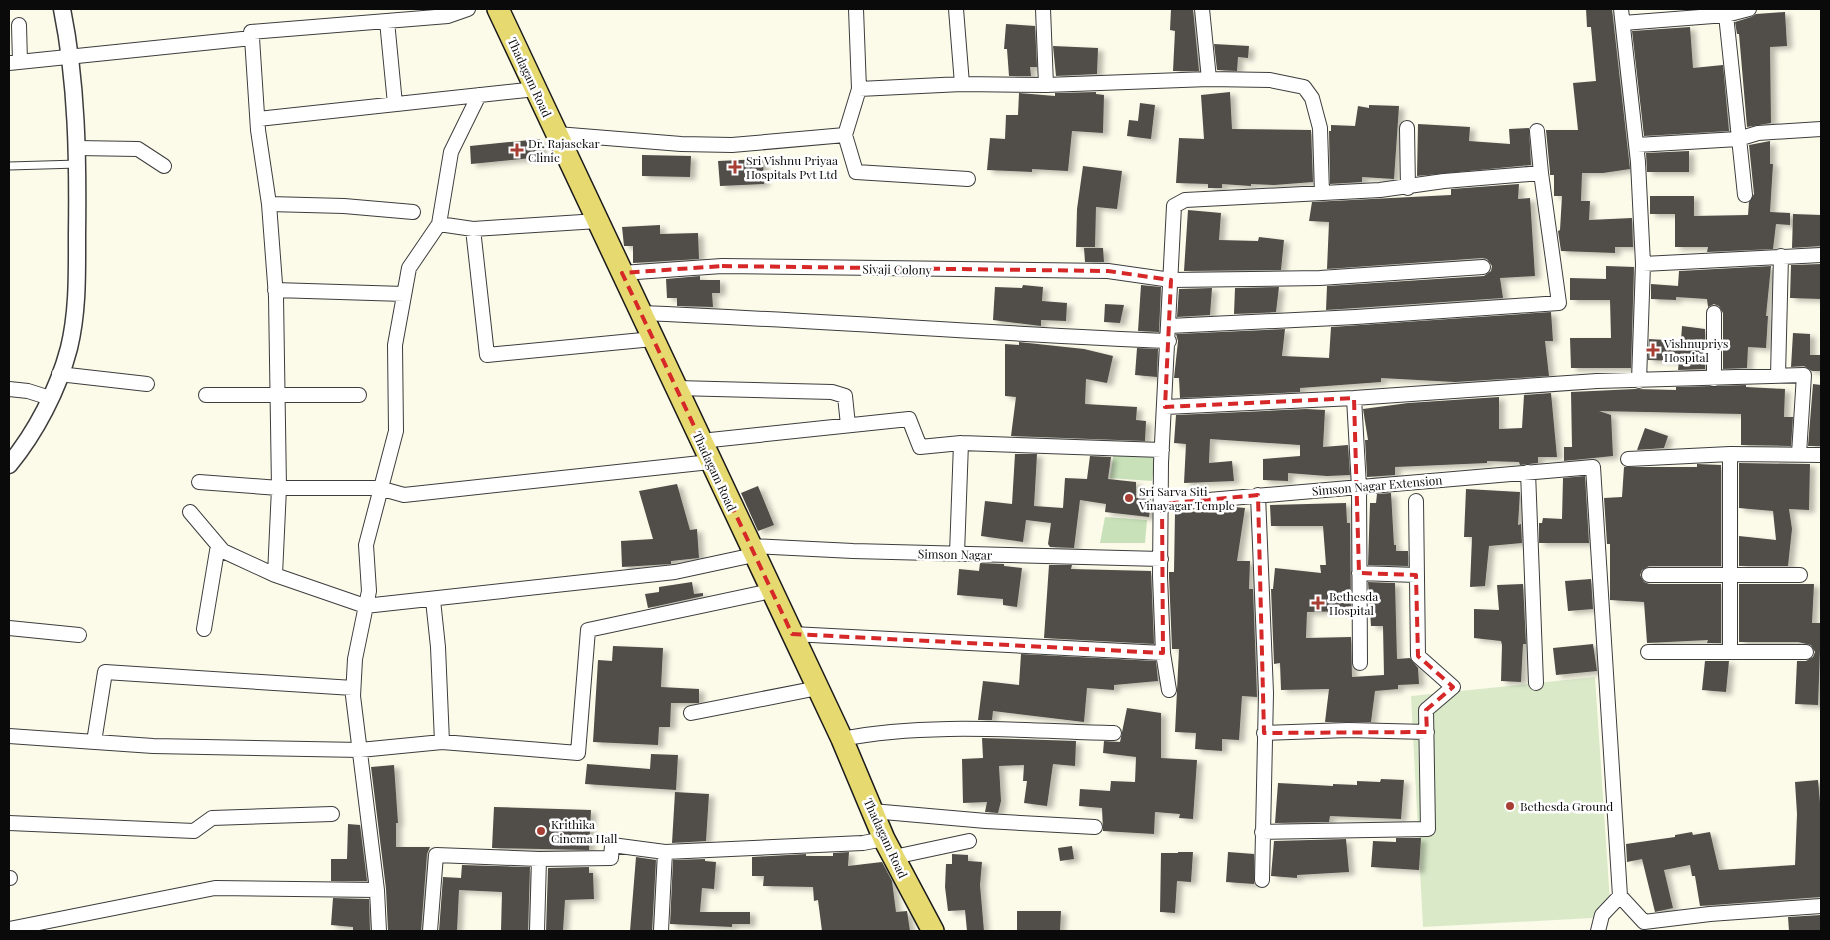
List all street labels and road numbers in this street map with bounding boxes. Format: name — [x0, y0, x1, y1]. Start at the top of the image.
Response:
street label: Thadagam Road — [504, 34, 556, 120]
street label: Sivaji Colony — [862, 260, 932, 278]
street label: Thadagam Road — [689, 428, 741, 514]
street label: Simson Nagar Extension — [1311, 471, 1443, 499]
street label: Simson Nagar — [918, 545, 993, 563]
street label: Thadagam Road — [860, 795, 912, 881]

